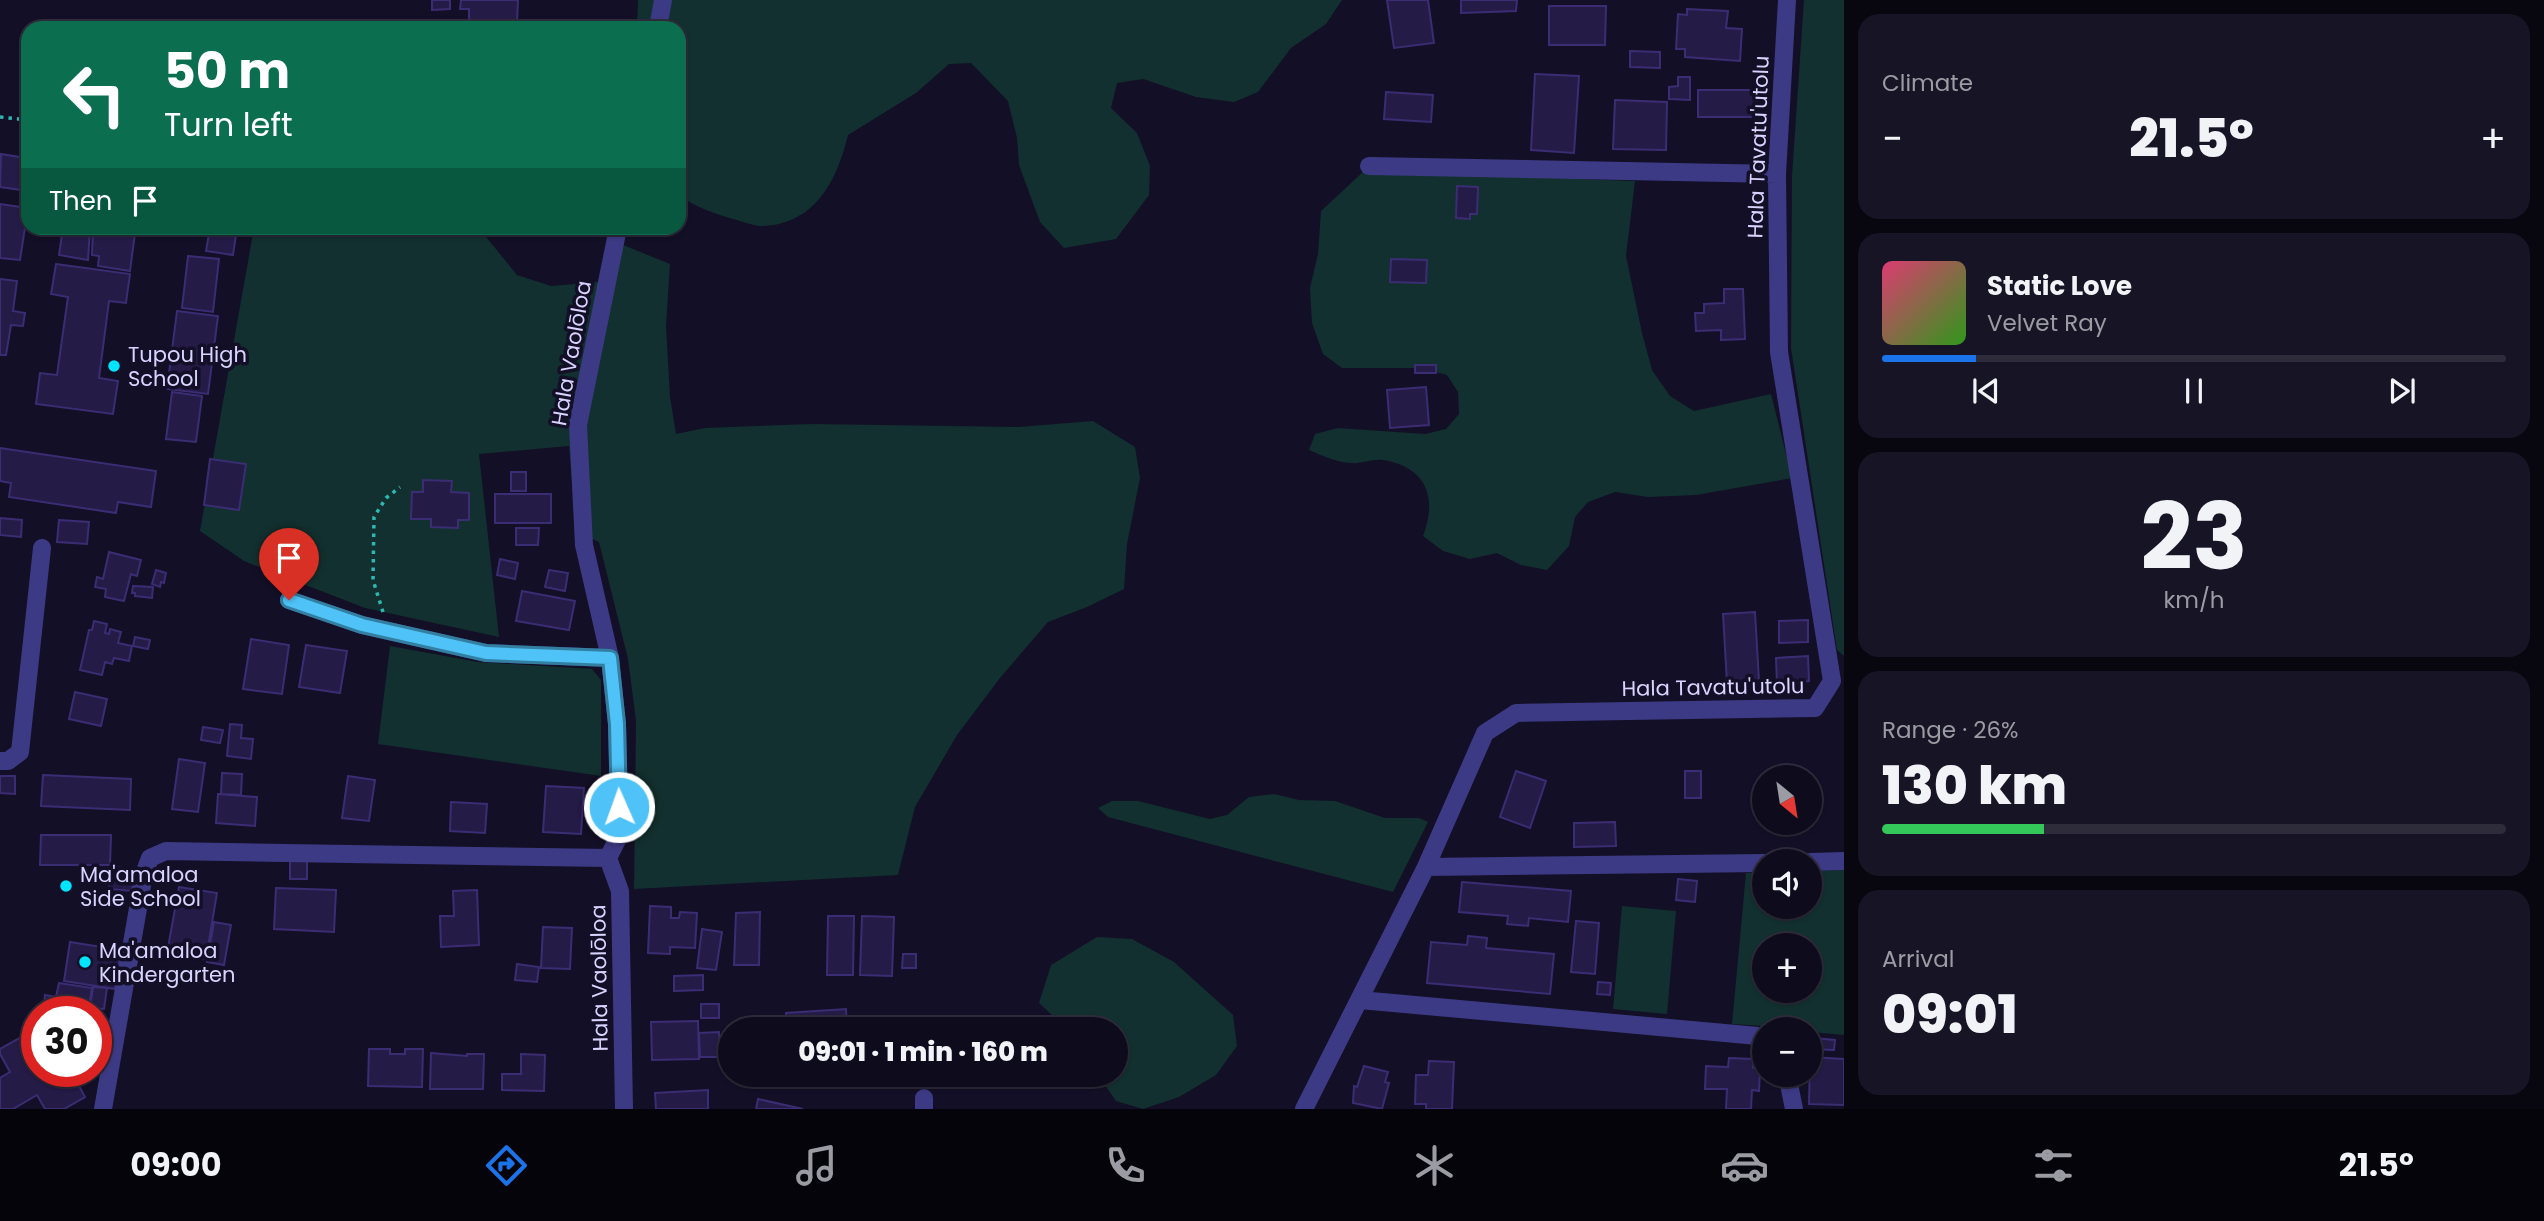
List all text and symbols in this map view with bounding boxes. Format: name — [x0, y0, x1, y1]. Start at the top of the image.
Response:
text: 50 m — [164, 37, 290, 105]
icon: left — [49, 49, 140, 140]
street label: Hala Tavatu'utolu — [1740, 55, 1776, 239]
text: Climate — [1882, 67, 1973, 99]
text: Turn left — [164, 102, 293, 147]
text: 21.5° — [2129, 102, 2254, 175]
text: − — [1882, 112, 1903, 165]
text: + — [2480, 112, 2506, 165]
icon: arrive — [126, 182, 164, 220]
text: Then — [49, 183, 112, 219]
text: Static Love — [1987, 268, 2132, 304]
street label: Hala Vaolōloa — [544, 278, 598, 428]
text: Velvet Ray — [1987, 307, 2107, 339]
place label: Tupou High School — [128, 340, 247, 393]
marker: Tupou High School — [106, 358, 122, 374]
icon: previous — [1967, 372, 2005, 410]
icon: pause — [2175, 372, 2213, 410]
icon: next — [2383, 372, 2421, 410]
text: 23 — [2140, 473, 2248, 601]
pin — [259, 528, 319, 600]
icon: arrive — [270, 539, 308, 577]
text: km/h — [2163, 584, 2225, 616]
street label: Hala Tavatu'utolu — [1621, 671, 1805, 703]
text: Range · 26% — [1882, 714, 2019, 746]
text: 130 km — [1882, 749, 2067, 822]
north arrow — [1752, 765, 1822, 835]
map controls — [1752, 765, 1822, 1087]
position arrow — [582, 770, 656, 844]
button: sound — [1752, 849, 1822, 919]
place label: Ma'amaloa Side School — [80, 860, 201, 913]
marker: Ma'amaloa Side School — [58, 878, 74, 894]
street label: Hala Vaolōloa — [583, 904, 615, 1052]
button: + — [1752, 933, 1822, 1003]
place label: Ma'amaloa Kindergarten — [99, 936, 236, 989]
text: Arrival — [1882, 943, 1954, 975]
marker: Ma'amaloa Kindergarten — [77, 954, 93, 970]
text: 09:01 — [1882, 978, 2018, 1051]
speed limit sign: 30 — [21, 996, 112, 1087]
button: − — [1752, 1017, 1822, 1087]
text: 09:01 · 1 min · 160 m — [798, 1034, 1048, 1070]
icon: directions — [482, 1141, 531, 1190]
icon: music — [792, 1141, 841, 1190]
icon: phone — [1101, 1141, 1150, 1190]
icon: climate — [1410, 1141, 1459, 1190]
icon: car — [1720, 1141, 1769, 1190]
icon: filters — [2029, 1141, 2078, 1190]
text: 09:00 — [130, 1142, 222, 1187]
text: 21.5° — [2339, 1142, 2414, 1187]

